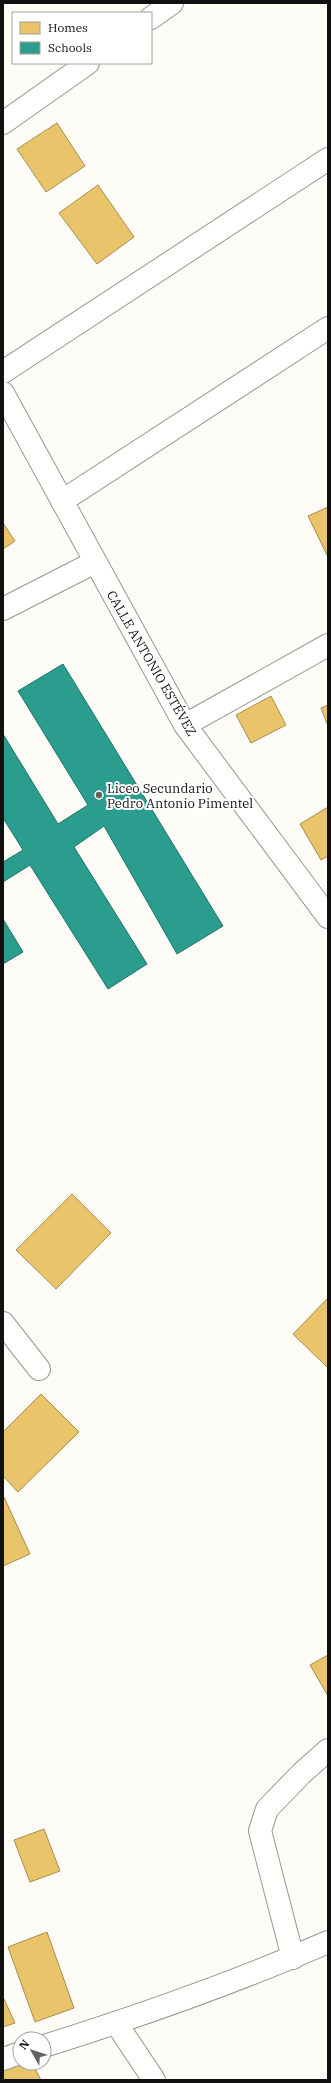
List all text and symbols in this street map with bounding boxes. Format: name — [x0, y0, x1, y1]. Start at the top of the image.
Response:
legend — [12, 12, 152, 64]
text: Homes — [48, 20, 88, 35]
text: Schools — [48, 40, 92, 55]
street label: CALLE ANTONIO ESTÉVEZ — [103, 587, 200, 739]
place label: Liceo Secundario Pedro Antonio Pimentel — [107, 780, 253, 812]
marker: Liceo Secundario Pedro Antonio Pimentel — [94, 790, 104, 800]
north arrow — [12, 2031, 52, 2071]
text: N — [16, 2037, 33, 2052]

